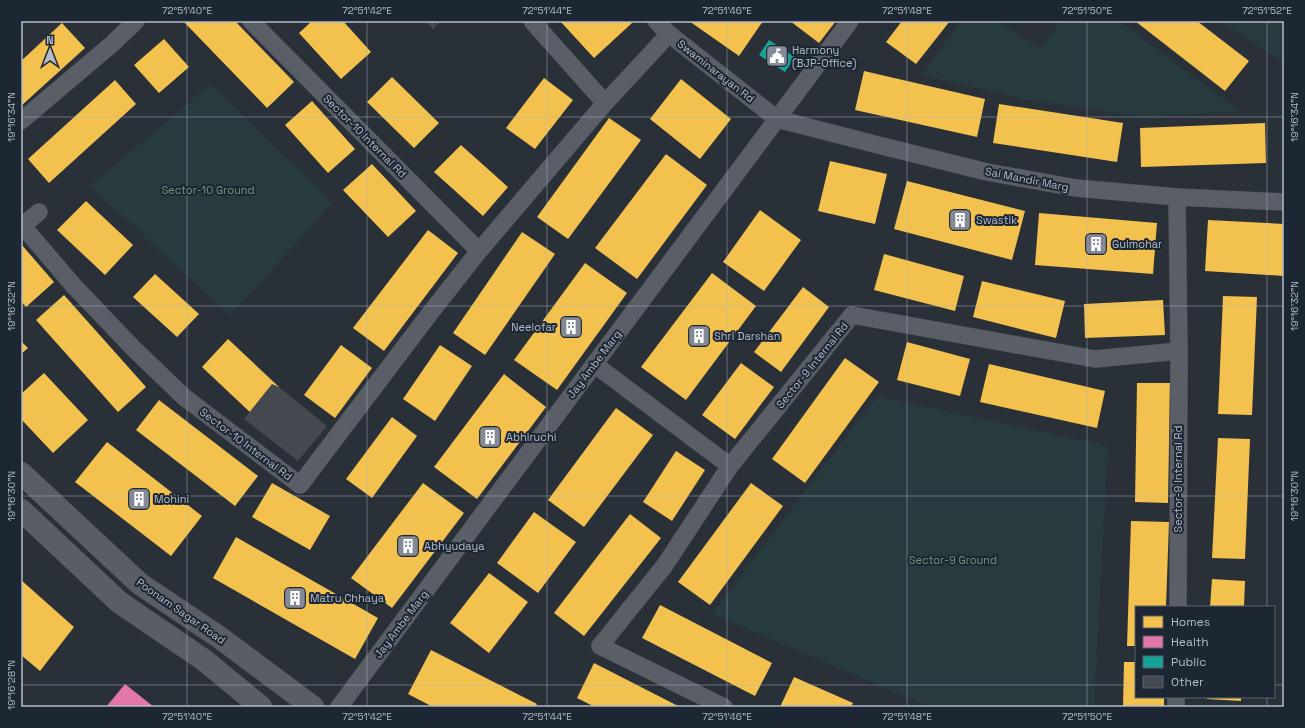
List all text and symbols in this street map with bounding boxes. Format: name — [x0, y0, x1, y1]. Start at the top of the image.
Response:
text: 72°51'40"E — [162, 4, 212, 17]
text: 72°51'42"E — [342, 4, 392, 17]
text: 72°51'44"E — [522, 4, 572, 17]
text: 72°51'46"E — [702, 4, 752, 17]
text: 72°51'48"E — [882, 4, 932, 17]
text: 72°51'50"E — [1062, 4, 1112, 17]
text: 72°51'52"E — [1242, 4, 1292, 17]
north arrow — [30, 30, 70, 70]
text: N — [46, 33, 54, 47]
street label: Swaminarayan Rd — [675, 37, 757, 105]
public building icon: Harmony (BJP-Office) — [764, 43, 790, 69]
place label: Harmony (BJP-Office) — [792, 43, 856, 70]
street label: Sector-10 Internal Rd — [320, 91, 410, 181]
text: 19°16'34"N — [5, 92, 18, 142]
text: 19°16'34"N — [1288, 92, 1301, 142]
street label: Sai Mandir Marg — [984, 164, 1070, 194]
park label: Sector-10 Ground — [161, 183, 255, 197]
building icon: Swastik — [947, 207, 973, 233]
place label: Swastik — [976, 213, 1017, 227]
building icon: Gulmohar — [1083, 231, 1109, 257]
place label: Gulmohar — [1112, 237, 1162, 251]
text: 19°16'32"N — [5, 281, 18, 331]
text: 19°16'32"N — [1288, 281, 1301, 331]
building icon: Neelofar — [558, 314, 584, 340]
street label: Sector-9 Internal Rd — [773, 319, 851, 411]
place label: Neelofar — [511, 320, 556, 334]
building icon: Shri Darshan — [686, 323, 712, 349]
street label: Jay Ambe Marg — [564, 327, 624, 401]
place label: Shri Darshan — [714, 329, 780, 343]
street label: Sector-10 Internal Rd — [197, 405, 295, 483]
building icon: Abhiruchi — [477, 424, 503, 450]
street label: Sector-9 Internal Rd — [1171, 425, 1185, 533]
place label: Abhiruchi — [506, 430, 557, 444]
text: 19°16'30"N — [5, 471, 18, 521]
text: 19°16'30"N — [1288, 471, 1301, 521]
building icon: Mohini — [126, 486, 152, 512]
place label: Mohini — [154, 492, 189, 506]
building icon: Abhyudaya — [395, 533, 421, 559]
place label: Abhyudaya — [424, 539, 485, 553]
park label: Sector-9 Ground — [909, 553, 997, 567]
street label: Poonam Sagar Road — [134, 575, 228, 647]
building icon: Matru Chhaya — [282, 585, 308, 611]
street label: Jay Ambe Marg — [371, 587, 431, 661]
place label: Matru Chhaya — [310, 591, 385, 605]
legend — [1135, 606, 1275, 698]
text: Homes — [1171, 614, 1210, 630]
text: Health — [1171, 634, 1209, 650]
text: Public — [1171, 654, 1206, 670]
text: 19°16'28"N — [5, 660, 18, 710]
text: Other — [1171, 674, 1204, 690]
text: 72°51'40"E — [162, 710, 212, 723]
text: 72°51'42"E — [342, 710, 392, 723]
text: 72°51'44"E — [522, 710, 572, 723]
text: 72°51'46"E — [702, 710, 752, 723]
text: 72°51'48"E — [882, 710, 932, 723]
text: 72°51'50"E — [1062, 710, 1112, 723]

